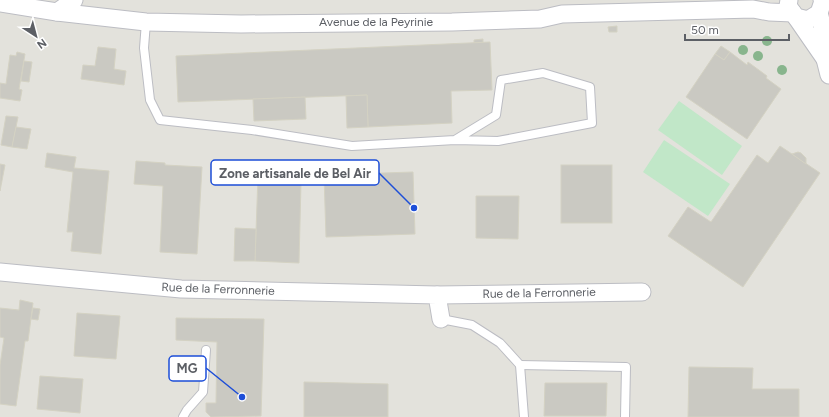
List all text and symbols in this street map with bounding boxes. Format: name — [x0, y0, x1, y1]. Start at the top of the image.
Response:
street label: Avenue de la Peyrinie — [319, 15, 434, 29]
north arrow — [16, 16, 56, 56]
scale bar — [685, 16, 789, 42]
text: 50 m — [691, 23, 719, 37]
text: N — [34, 36, 49, 51]
callout: Zone artisanale de Bel Air — [211, 160, 379, 185]
text: Zone artisanale de Bel Air — [219, 166, 371, 181]
street label: Rue de la Ferronnerie — [161, 280, 275, 298]
street label: Rue de la Ferronnerie — [482, 285, 596, 301]
callout: MG — [169, 356, 206, 381]
text: MG — [177, 361, 198, 376]

